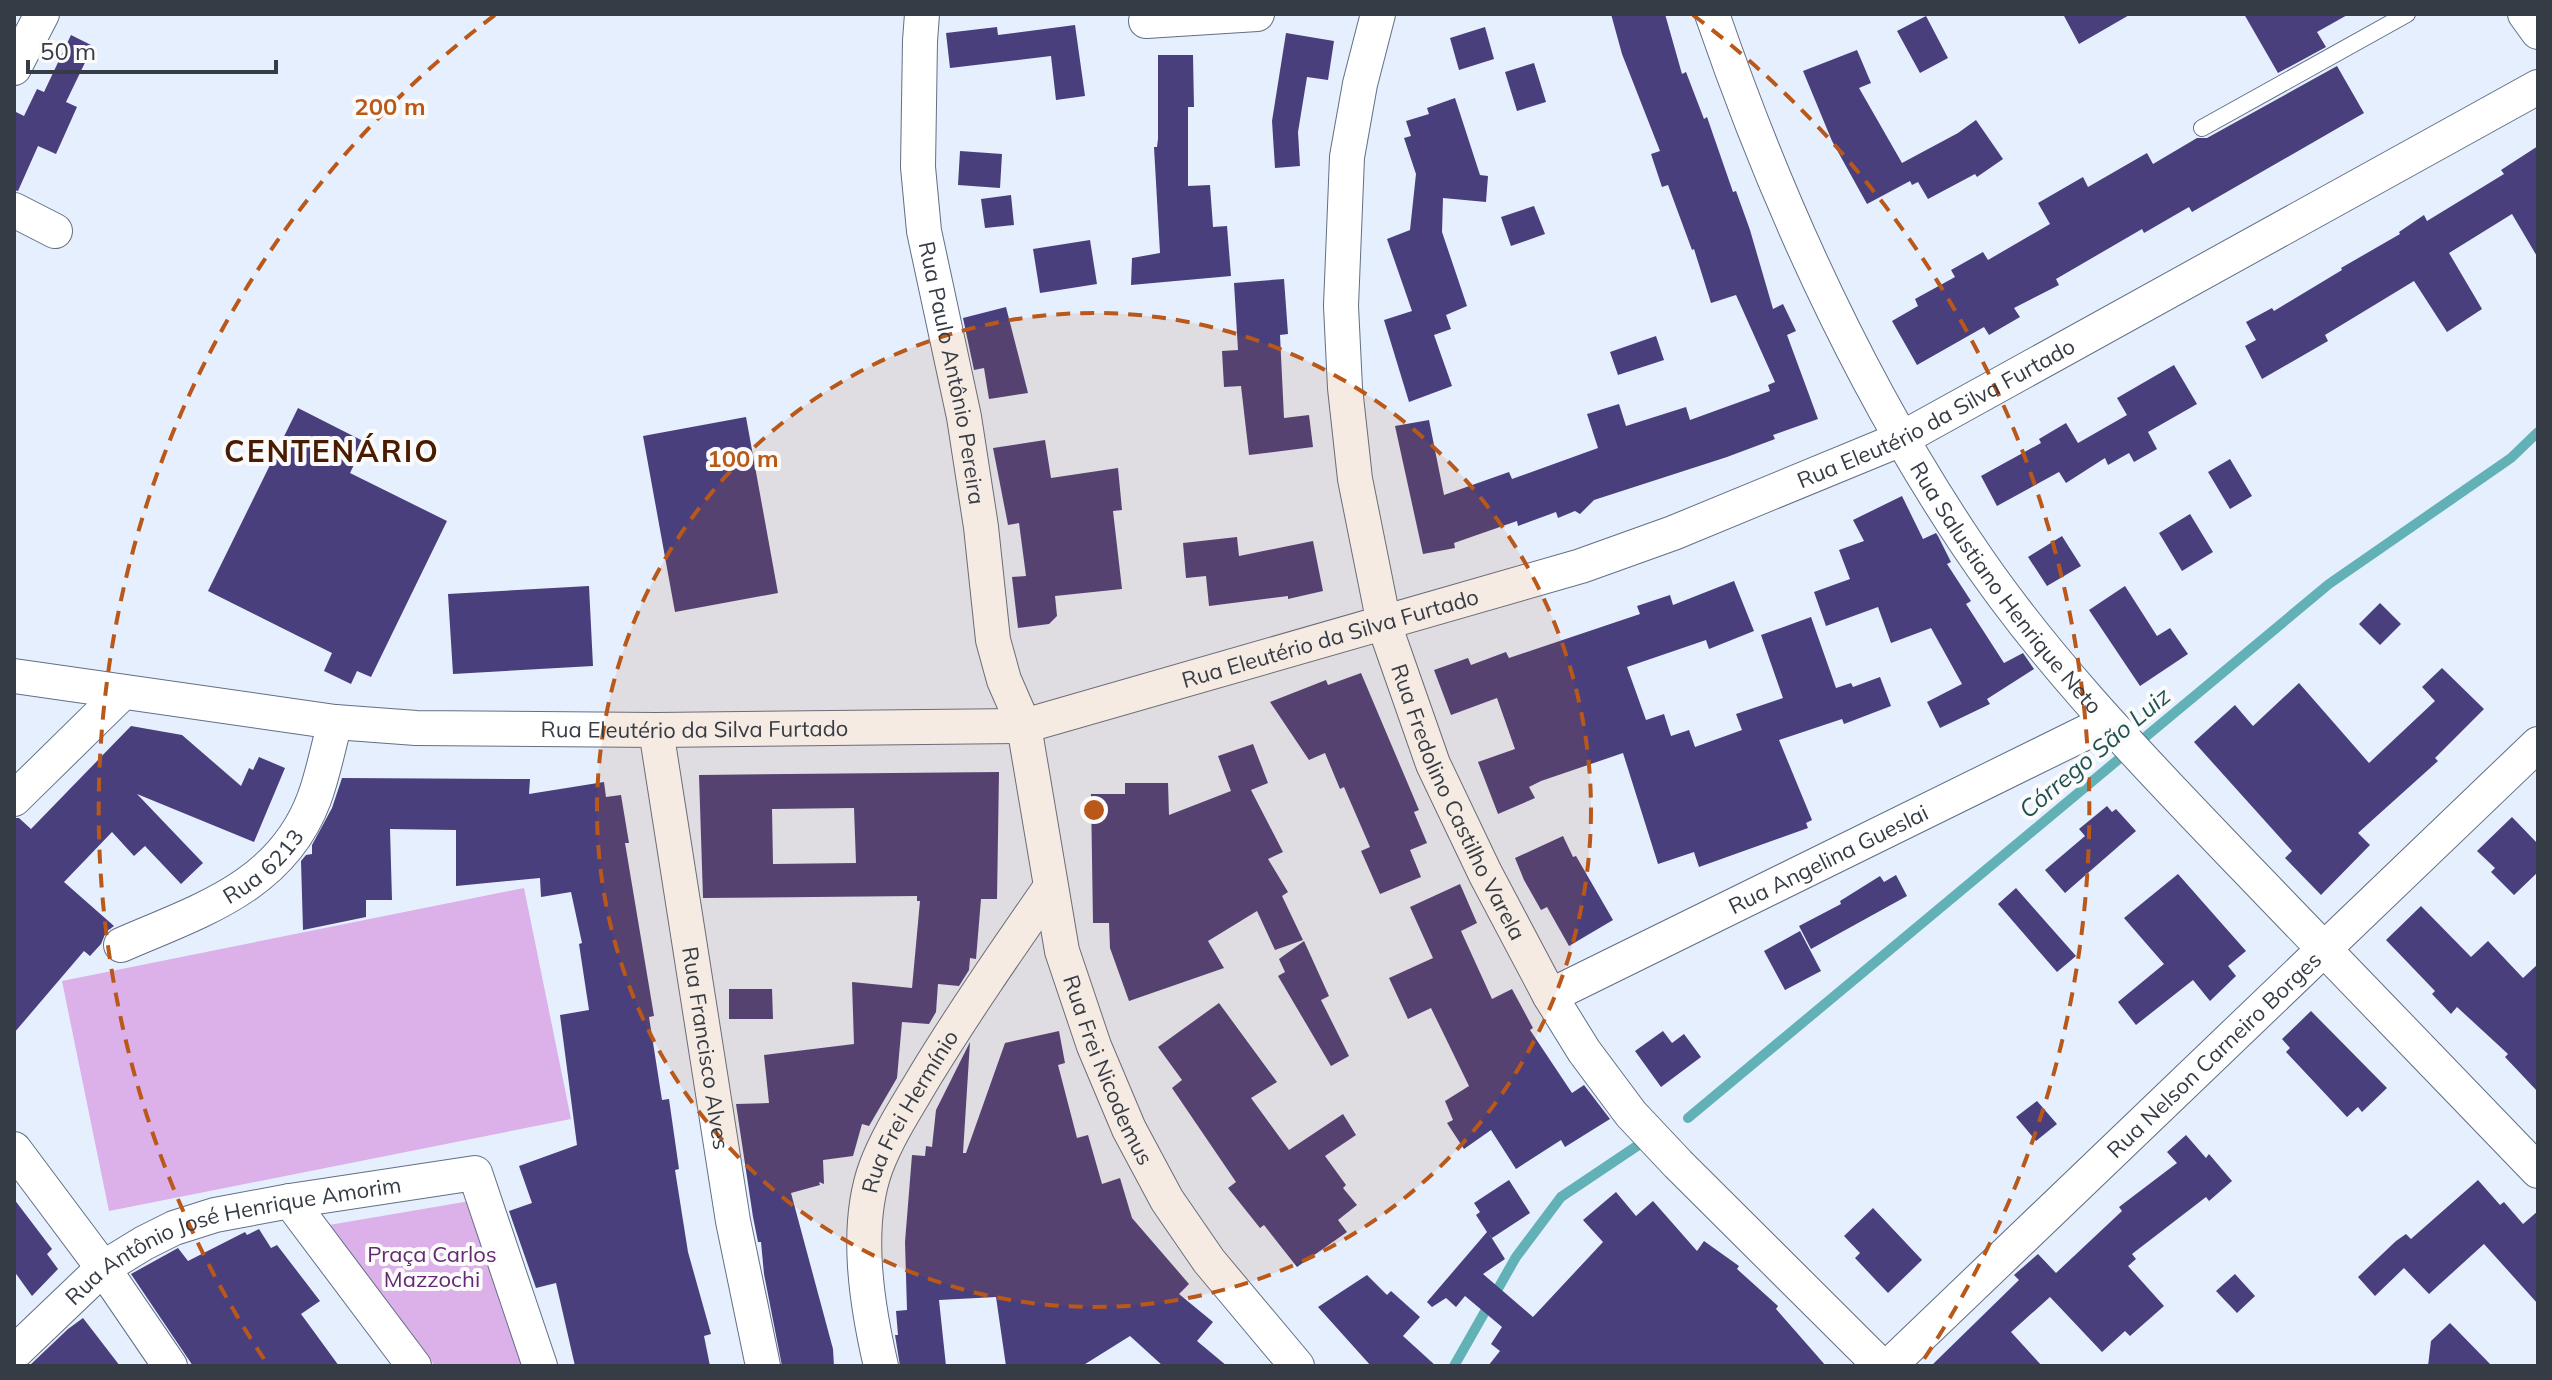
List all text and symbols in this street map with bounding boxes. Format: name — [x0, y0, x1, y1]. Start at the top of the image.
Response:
scale bar — [28, 24, 276, 74]
text: 50 m — [40, 36, 96, 66]
text: 200 m — [354, 91, 426, 121]
street label: Rua Paulo Antônio Pereira — [913, 239, 991, 506]
street label: Rua Eleutério da Silva Furtado — [1793, 332, 2080, 494]
district label: CENTENÁRIO — [224, 432, 440, 470]
text: 100 m — [707, 443, 779, 473]
street label: Rua Salustiano Henrique Neto — [1904, 456, 2108, 720]
street label: Rua Eleutério da Silva Furtado — [1178, 582, 1482, 694]
street label: Rua Fredolino Castilho Varela — [1385, 660, 1532, 945]
water label: Córrego São Luiz — [2013, 680, 2177, 824]
street label: Rua Eleutério da Silva Furtado — [541, 714, 849, 744]
centre of rings — [1080, 796, 1108, 824]
street label: Rua Angelina Gueslai — [1724, 798, 1933, 920]
street label: Rua 6213 — [218, 824, 310, 910]
street label: Rua Francisco Alves — [676, 945, 736, 1152]
street label: Rua Nelson Carneiro Borges — [2101, 945, 2327, 1164]
street label: Rua Frei Nicodemus — [1057, 971, 1160, 1170]
street label: Rua Frei Hermínio — [855, 1025, 964, 1196]
street label: Rua Antônio José Henrique Amorim — [59, 1170, 403, 1311]
park label: Praça Carlos Mazzochi — [367, 1240, 497, 1293]

